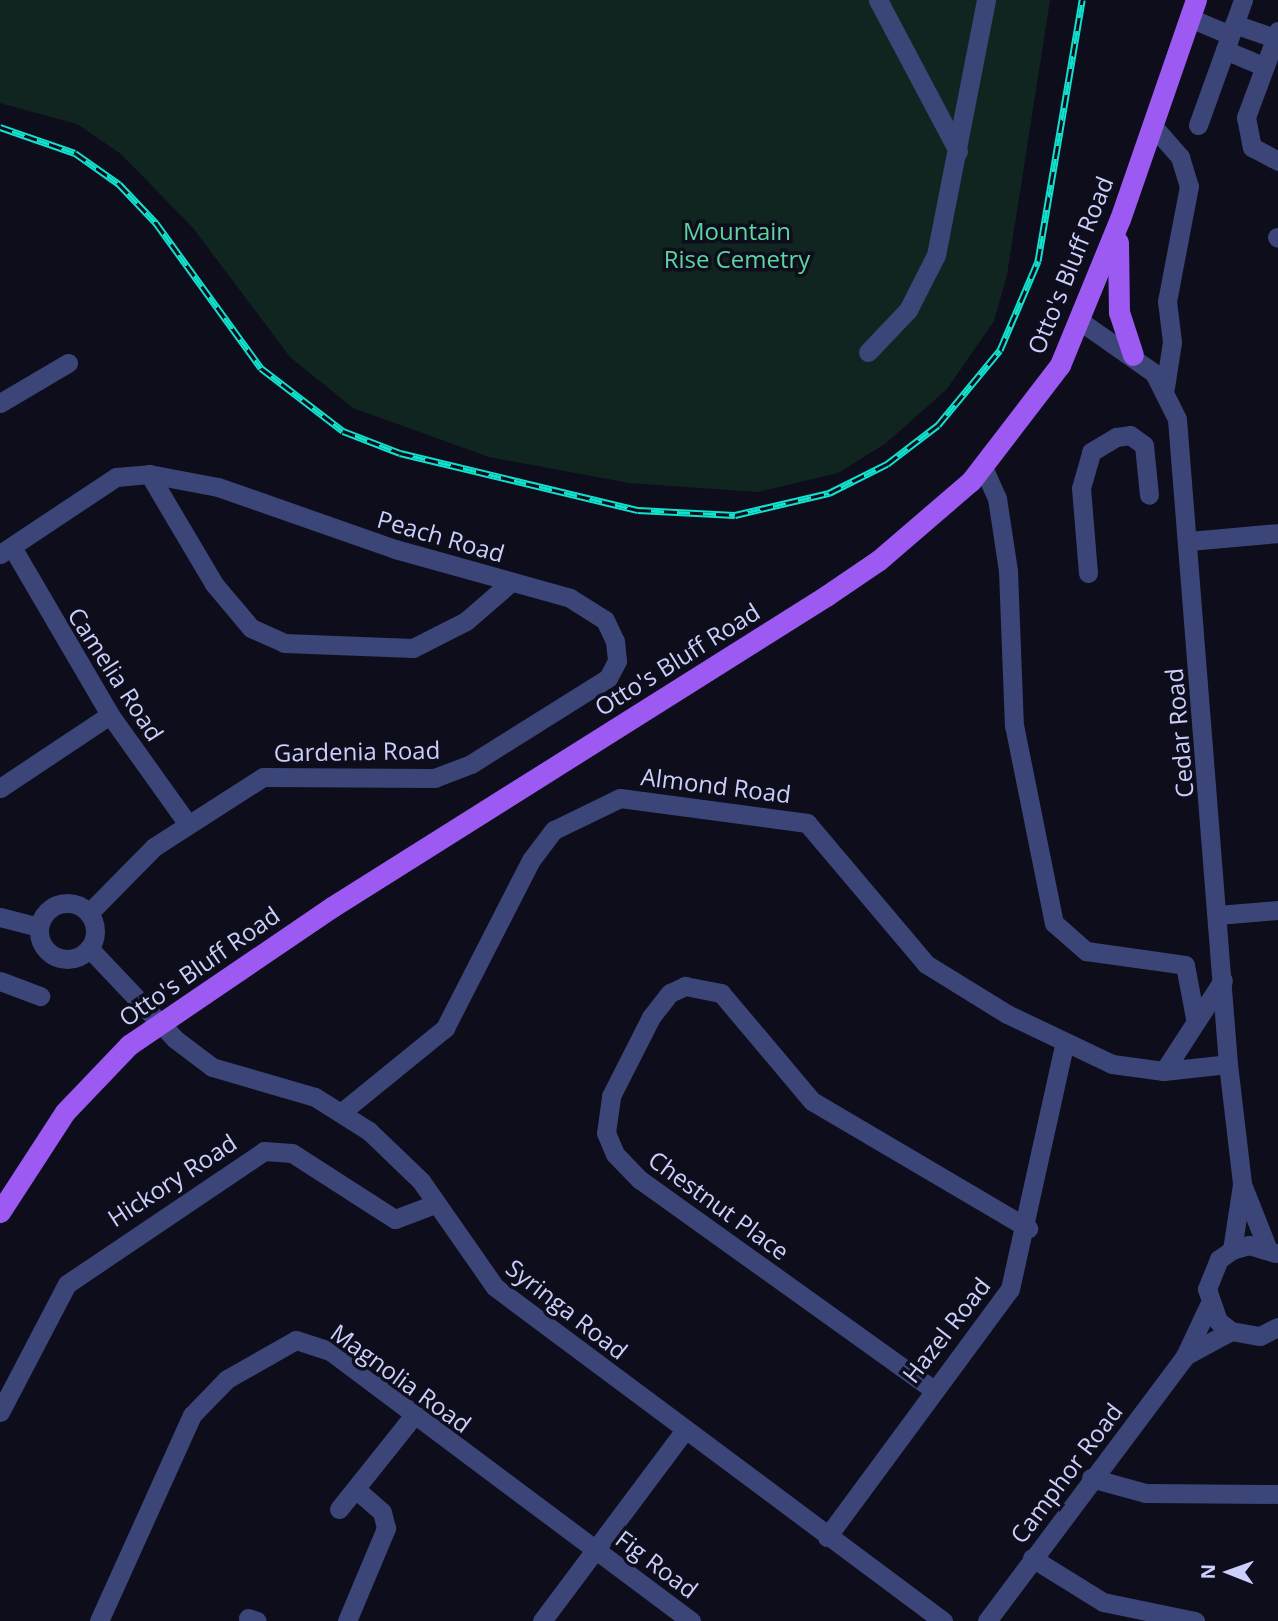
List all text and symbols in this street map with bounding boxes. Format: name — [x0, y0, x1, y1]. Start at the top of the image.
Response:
street label: Otto's Bluff Road — [1021, 172, 1119, 358]
park label: Mountain Rise Cemetry — [664, 217, 810, 273]
street label: Peach Road — [374, 504, 508, 568]
street label: Otto's Bluff Road — [589, 597, 765, 721]
street label: Camelia Road — [62, 602, 170, 746]
street label: Cedar Road — [1159, 667, 1199, 799]
street label: Gardenia Road — [274, 735, 440, 767]
street label: Almond Road — [639, 762, 793, 808]
street label: Otto's Bluff Road — [113, 900, 285, 1032]
street label: Hickory Road — [102, 1128, 242, 1232]
street label: Chestnut Place — [643, 1144, 795, 1266]
street label: Syringa Road — [501, 1253, 633, 1365]
street label: Hazel Road — [896, 1272, 996, 1388]
street label: Magnolia Road — [325, 1318, 477, 1438]
street label: Camphor Road — [1004, 1397, 1128, 1549]
street label: Fig Road — [610, 1524, 704, 1604]
north arrow — [1194, 1537, 1264, 1607]
text: N — [1195, 1564, 1221, 1580]

